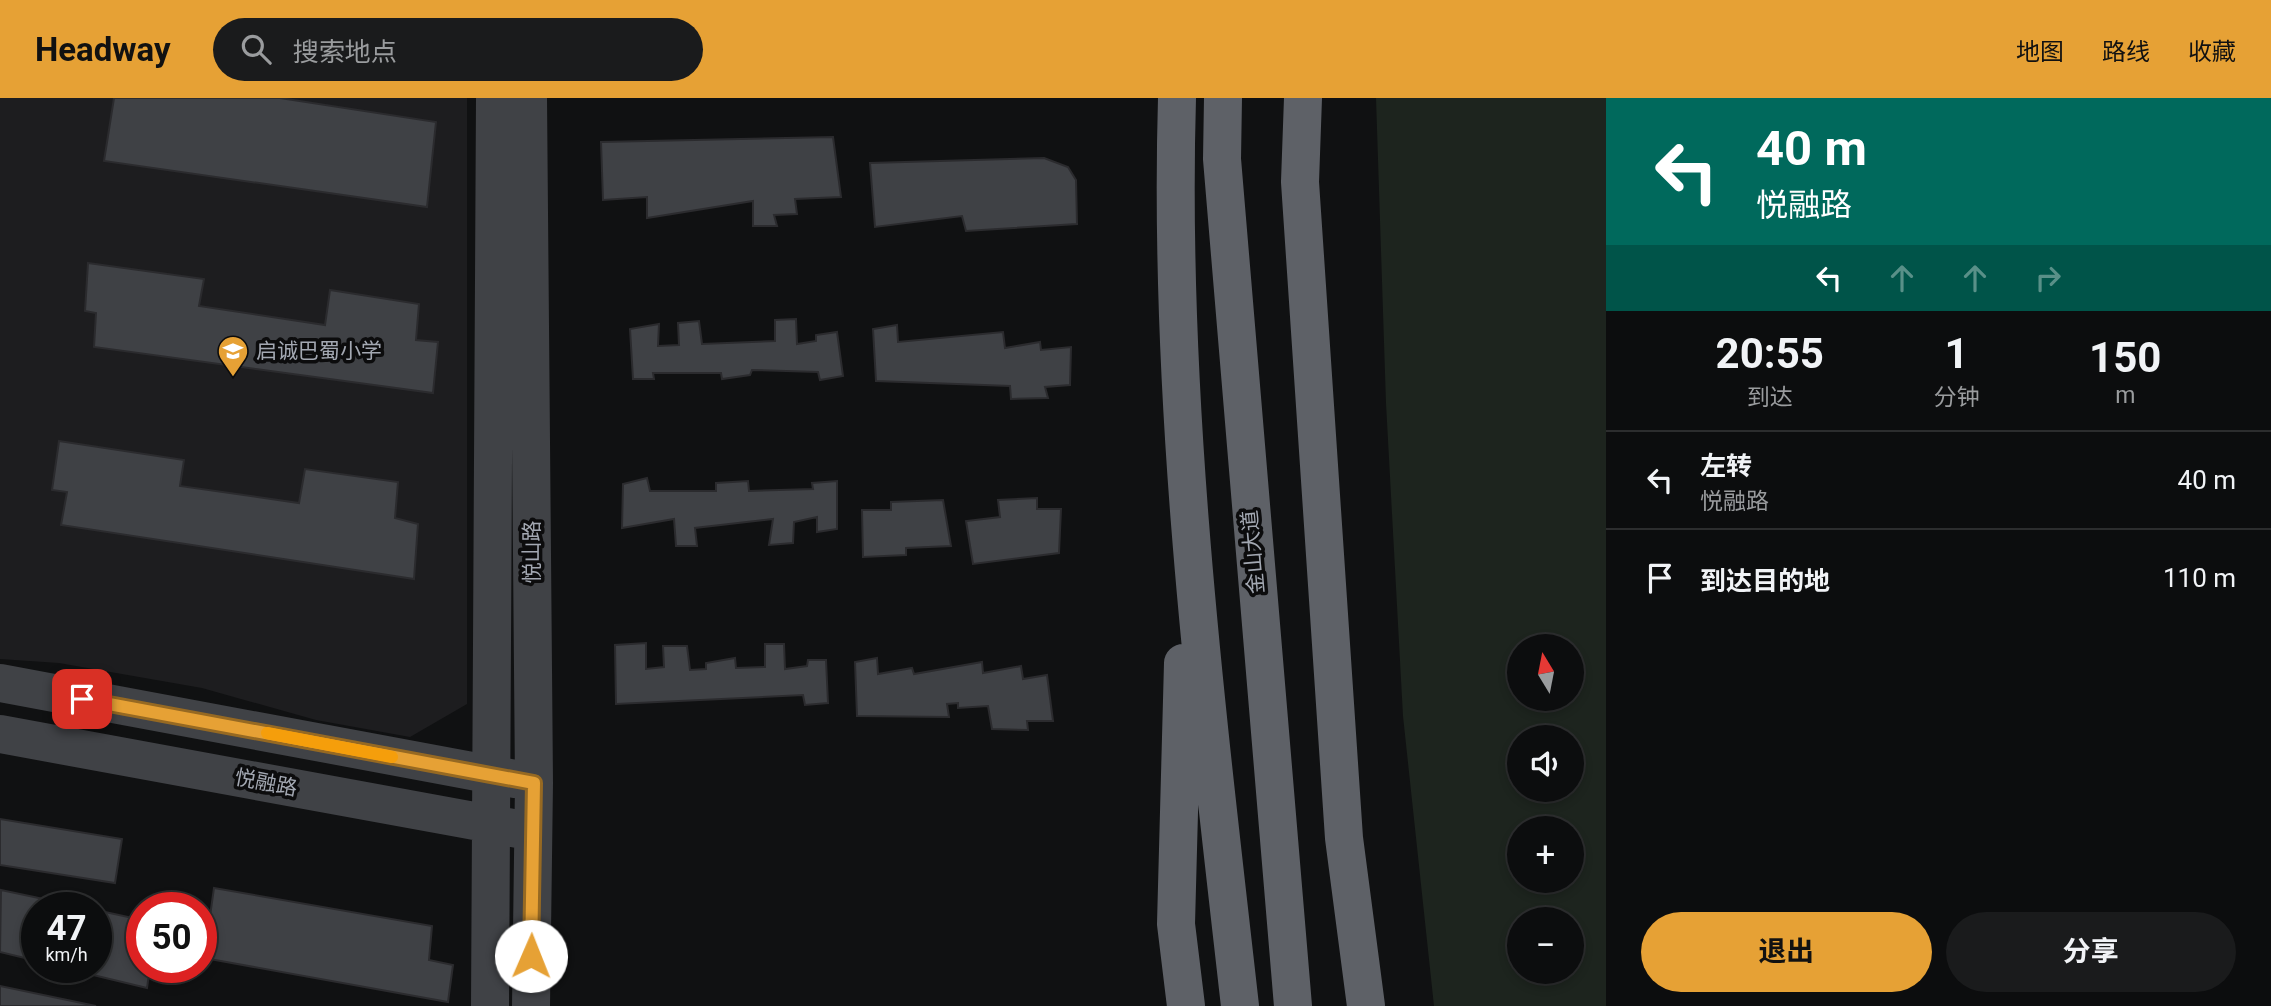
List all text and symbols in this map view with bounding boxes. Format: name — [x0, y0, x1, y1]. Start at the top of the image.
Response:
search box — [213, 18, 703, 81]
text: Headway — [35, 30, 171, 69]
icon: search — [237, 30, 275, 68]
text: 搜索地点 — [293, 37, 397, 67]
text: 地图 — [2016, 38, 2064, 66]
text: 路线 — [2102, 38, 2150, 66]
text: 收藏 — [2188, 38, 2236, 66]
text: 40 m — [1756, 120, 1867, 177]
icon: left — [1641, 126, 1732, 217]
text: 悦融路 — [1756, 186, 1852, 224]
icon: left — [1810, 259, 1848, 297]
icon: ahead — [1883, 259, 1921, 297]
icon: ahead — [1956, 259, 1994, 297]
icon: right — [2029, 259, 2067, 297]
text: 20:55 — [1716, 329, 1824, 378]
text: 1 — [1944, 329, 1969, 378]
text: 150 — [2089, 333, 2161, 382]
school or university icon: 启诚巴蜀小学 — [216, 334, 250, 378]
place label: 启诚巴蜀小学 — [256, 339, 382, 363]
text: m — [2115, 382, 2135, 409]
text: 到达 — [1747, 384, 1793, 411]
text: 分钟 — [1933, 384, 1979, 411]
text: 左转 — [1700, 451, 1752, 481]
icon: left — [1641, 461, 1679, 499]
text: 40 m — [2178, 465, 2236, 495]
text: 悦融路 — [1700, 488, 1769, 515]
street label: 金山大道 — [1237, 509, 1269, 595]
street label: 悦山路 — [520, 521, 544, 584]
icon: arrive — [1641, 559, 1679, 597]
text: 110 m — [2163, 563, 2236, 593]
text: 到达目的地 — [1700, 566, 1830, 596]
north arrow — [1507, 634, 1584, 710]
map controls — [1507, 634, 1584, 984]
pin — [52, 669, 112, 729]
icon: arrive — [63, 680, 101, 718]
button: sound — [1507, 725, 1584, 802]
street label: 悦融路 — [233, 765, 299, 801]
button: + — [1507, 816, 1584, 893]
speed limit sign: 50 — [126, 892, 217, 983]
button: − — [1507, 907, 1584, 984]
text: 47 — [46, 908, 87, 949]
button: 退出 — [1641, 912, 1932, 992]
button: 分享 — [1946, 912, 2236, 992]
position arrow — [494, 919, 568, 993]
text: km/h — [45, 944, 88, 965]

